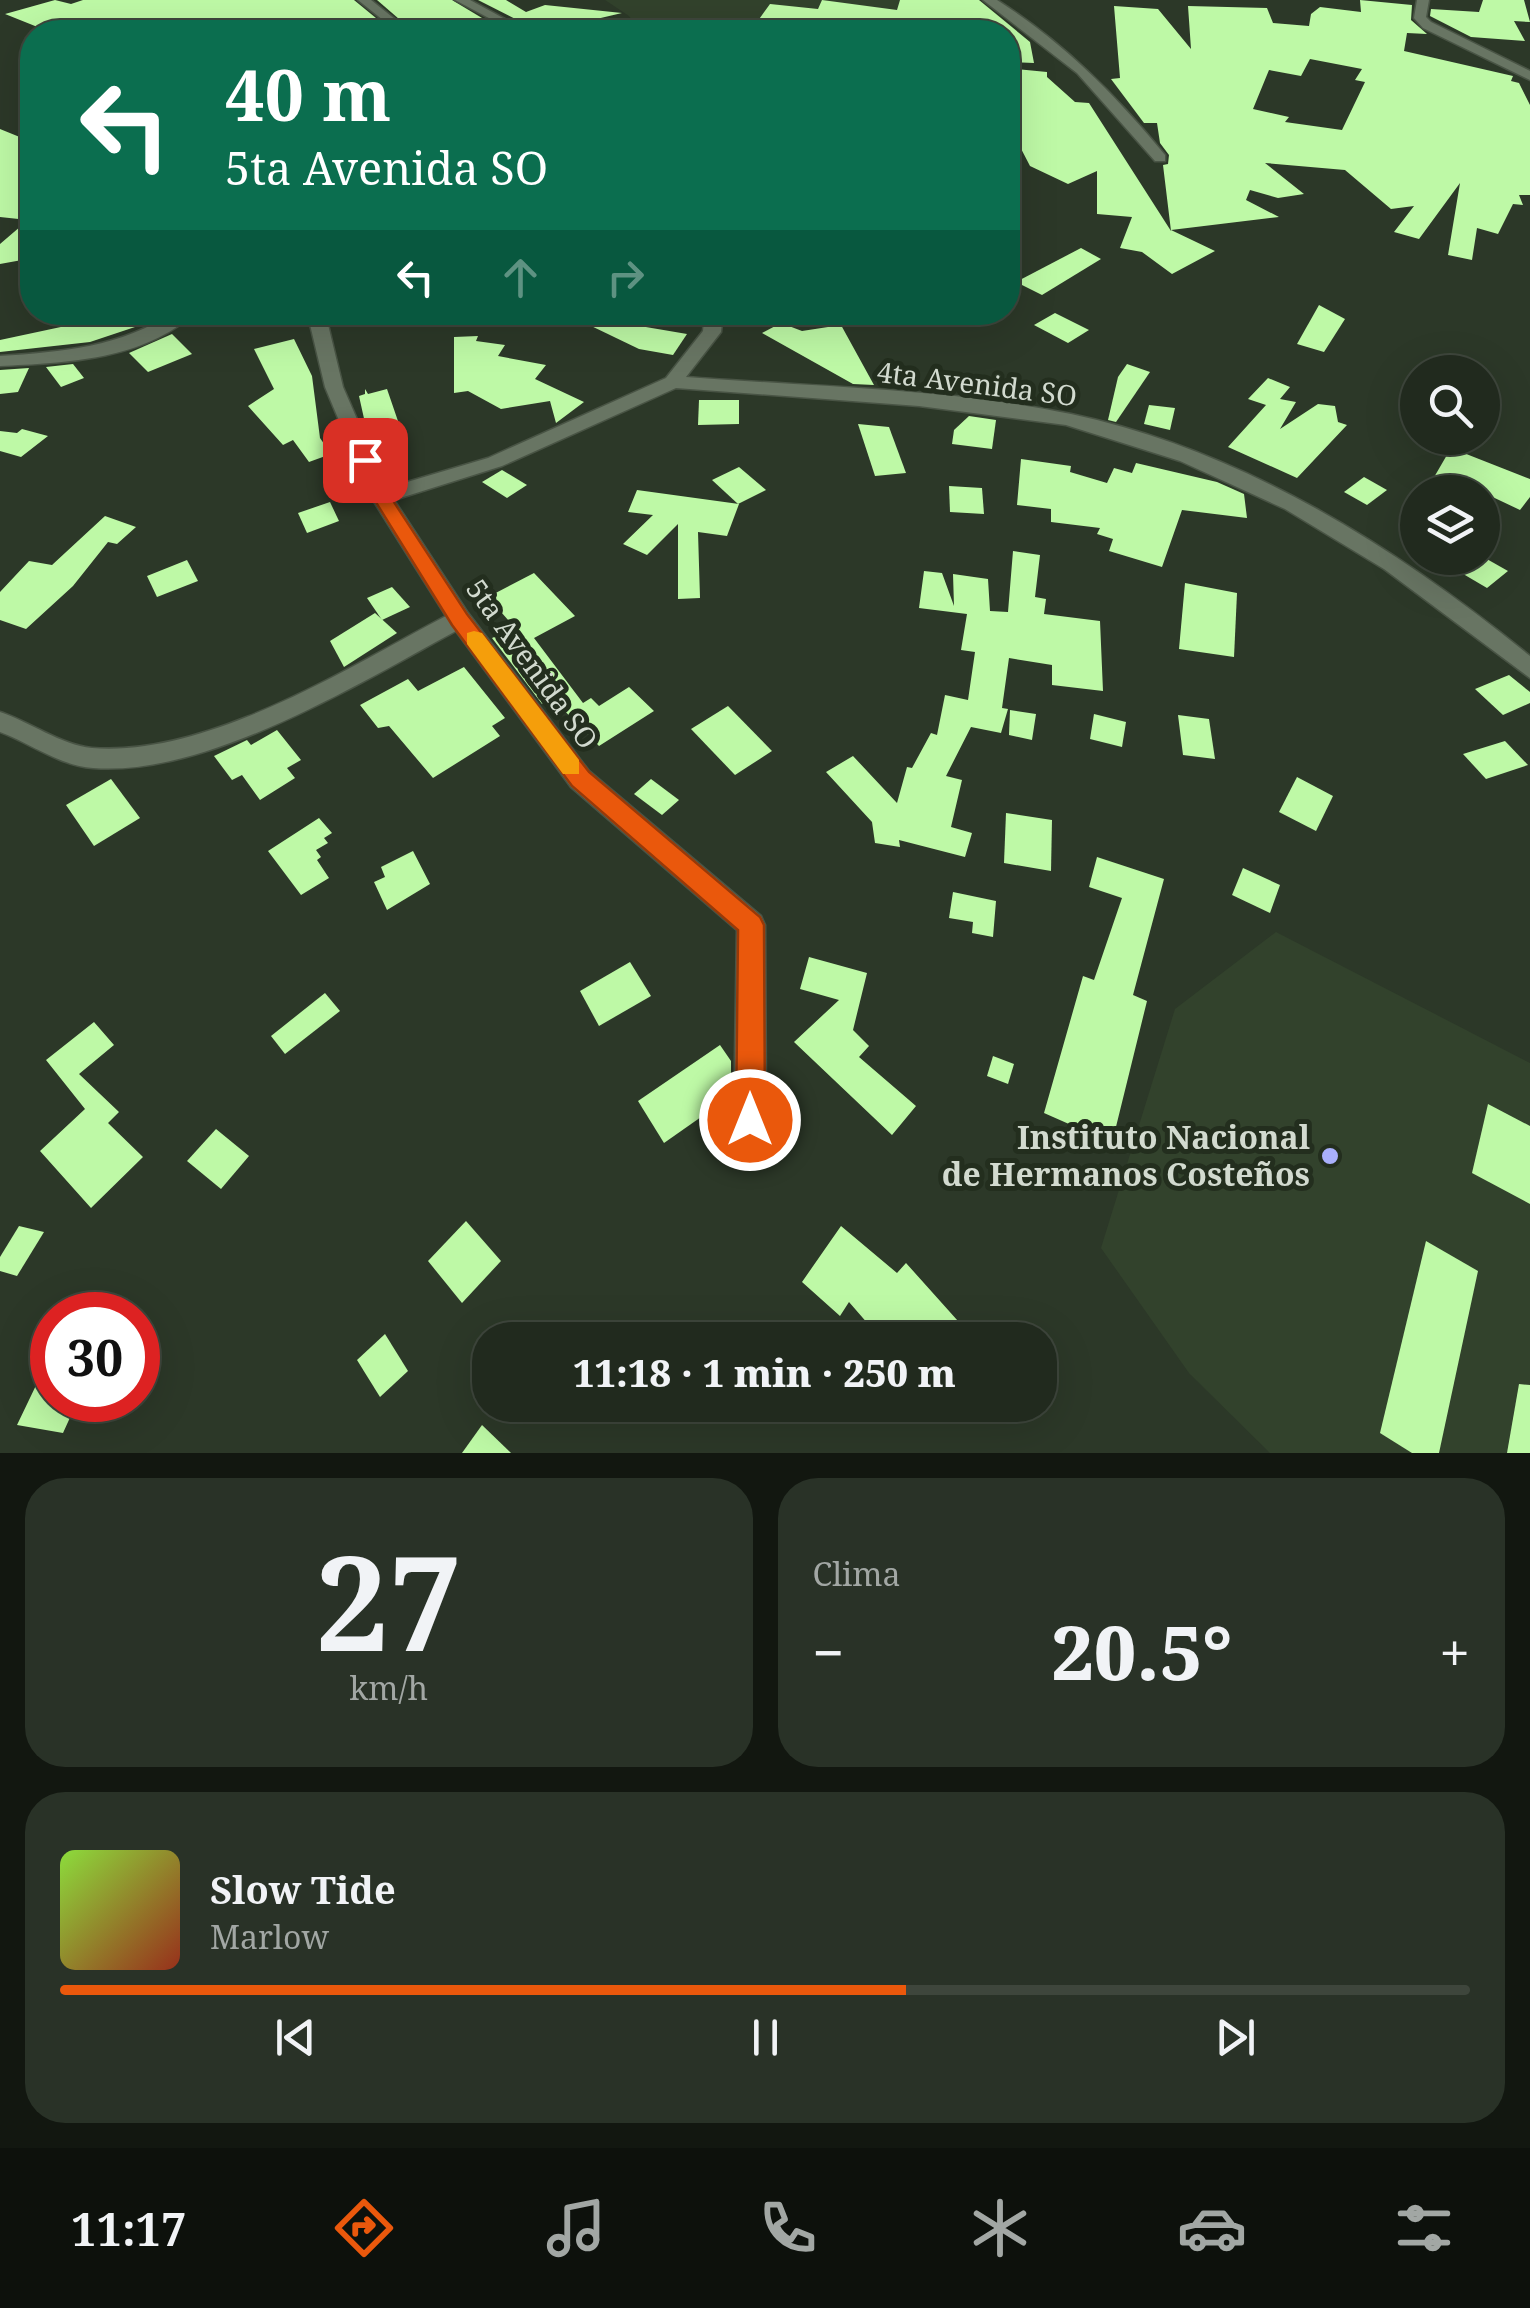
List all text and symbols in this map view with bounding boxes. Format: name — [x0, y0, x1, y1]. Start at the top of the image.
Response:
text: 40 m — [225, 46, 391, 142]
icon: left — [60, 60, 190, 190]
text: 5ta Avenida SO — [225, 137, 548, 198]
icon: left — [388, 250, 443, 305]
icon: ahead — [493, 250, 548, 305]
icon: right — [598, 250, 653, 305]
street label: 4ta Avenida SO — [875, 352, 1079, 414]
map controls — [1400, 355, 1500, 575]
button: search — [1400, 355, 1500, 455]
pin — [323, 418, 408, 503]
icon: arrive — [338, 433, 393, 488]
button: layers — [1400, 475, 1500, 575]
street label: 5ta Avenida SO — [458, 571, 607, 756]
position arrow — [698, 1068, 802, 1172]
place label: Instituto Nacional de Hermanos Costeños — [942, 1115, 1310, 1195]
marker: Instituto Nacional de Hermanos Costeños — [1319, 1145, 1341, 1167]
speed limit sign: 30 — [30, 1292, 160, 1422]
text: 11:18 · 1 min · 250 m — [573, 1346, 956, 1398]
text: 27 — [315, 1512, 462, 1689]
text: Clima — [813, 1552, 901, 1595]
text: 20.5° — [1051, 1600, 1232, 1702]
text: − — [813, 1614, 844, 1689]
text: + — [1439, 1614, 1470, 1689]
text: km/h — [350, 1666, 428, 1709]
text: Slow Tide — [210, 1863, 396, 1915]
text: Marlow — [210, 1915, 329, 1958]
icon: previous — [268, 2010, 323, 2065]
icon: pause — [738, 2010, 793, 2065]
icon: next — [1208, 2010, 1263, 2065]
icon: directions — [329, 2193, 399, 2263]
icon: music — [541, 2193, 611, 2263]
icon: phone — [753, 2193, 823, 2263]
icon: climate — [965, 2193, 1035, 2263]
icon: car — [1177, 2193, 1247, 2263]
icon: filters — [1389, 2193, 1459, 2263]
text: 11:17 — [71, 2198, 186, 2259]

